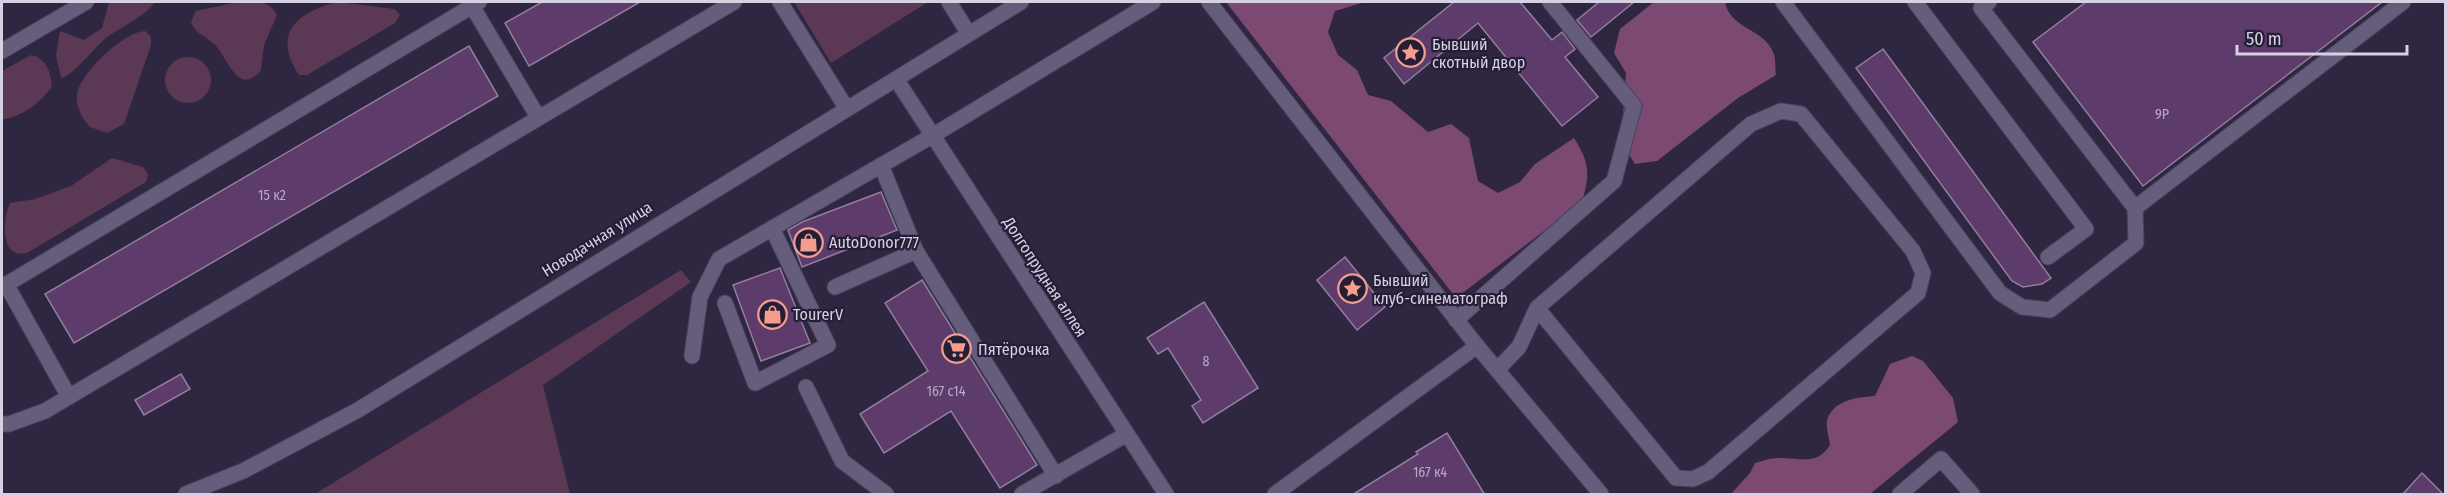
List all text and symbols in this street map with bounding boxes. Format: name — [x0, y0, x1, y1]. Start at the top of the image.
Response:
scale bar — [2237, 18, 2406, 56]
text: 50 m — [2246, 28, 2282, 50]
place label: Бывший скотный двор — [1432, 35, 1525, 72]
place icon: Бывший скотный двор — [1395, 37, 1427, 69]
house number: 9Р — [2155, 106, 2169, 123]
house number: 15 к2 — [258, 187, 286, 204]
street label: Новодачная улица — [538, 197, 656, 281]
street label: Долгопрудная аллея — [998, 212, 1091, 341]
shop icon: AutoDonor777 — [792, 226, 824, 258]
place label: AutoDonor777 — [829, 233, 920, 252]
place label: Бывший клуб-синематограф — [1373, 271, 1508, 308]
place icon: Бывший клуб-синематограф — [1336, 273, 1368, 305]
shop icon: TourerV — [756, 298, 788, 330]
place label: TourerV — [793, 305, 844, 324]
supermarket icon: Пятёрочка — [941, 333, 973, 365]
place label: Пятёрочка — [978, 340, 1050, 359]
house number: 8 — [1203, 353, 1210, 370]
house number: 167 с14 — [926, 383, 966, 400]
house number: 167 к4 — [1413, 464, 1447, 481]

